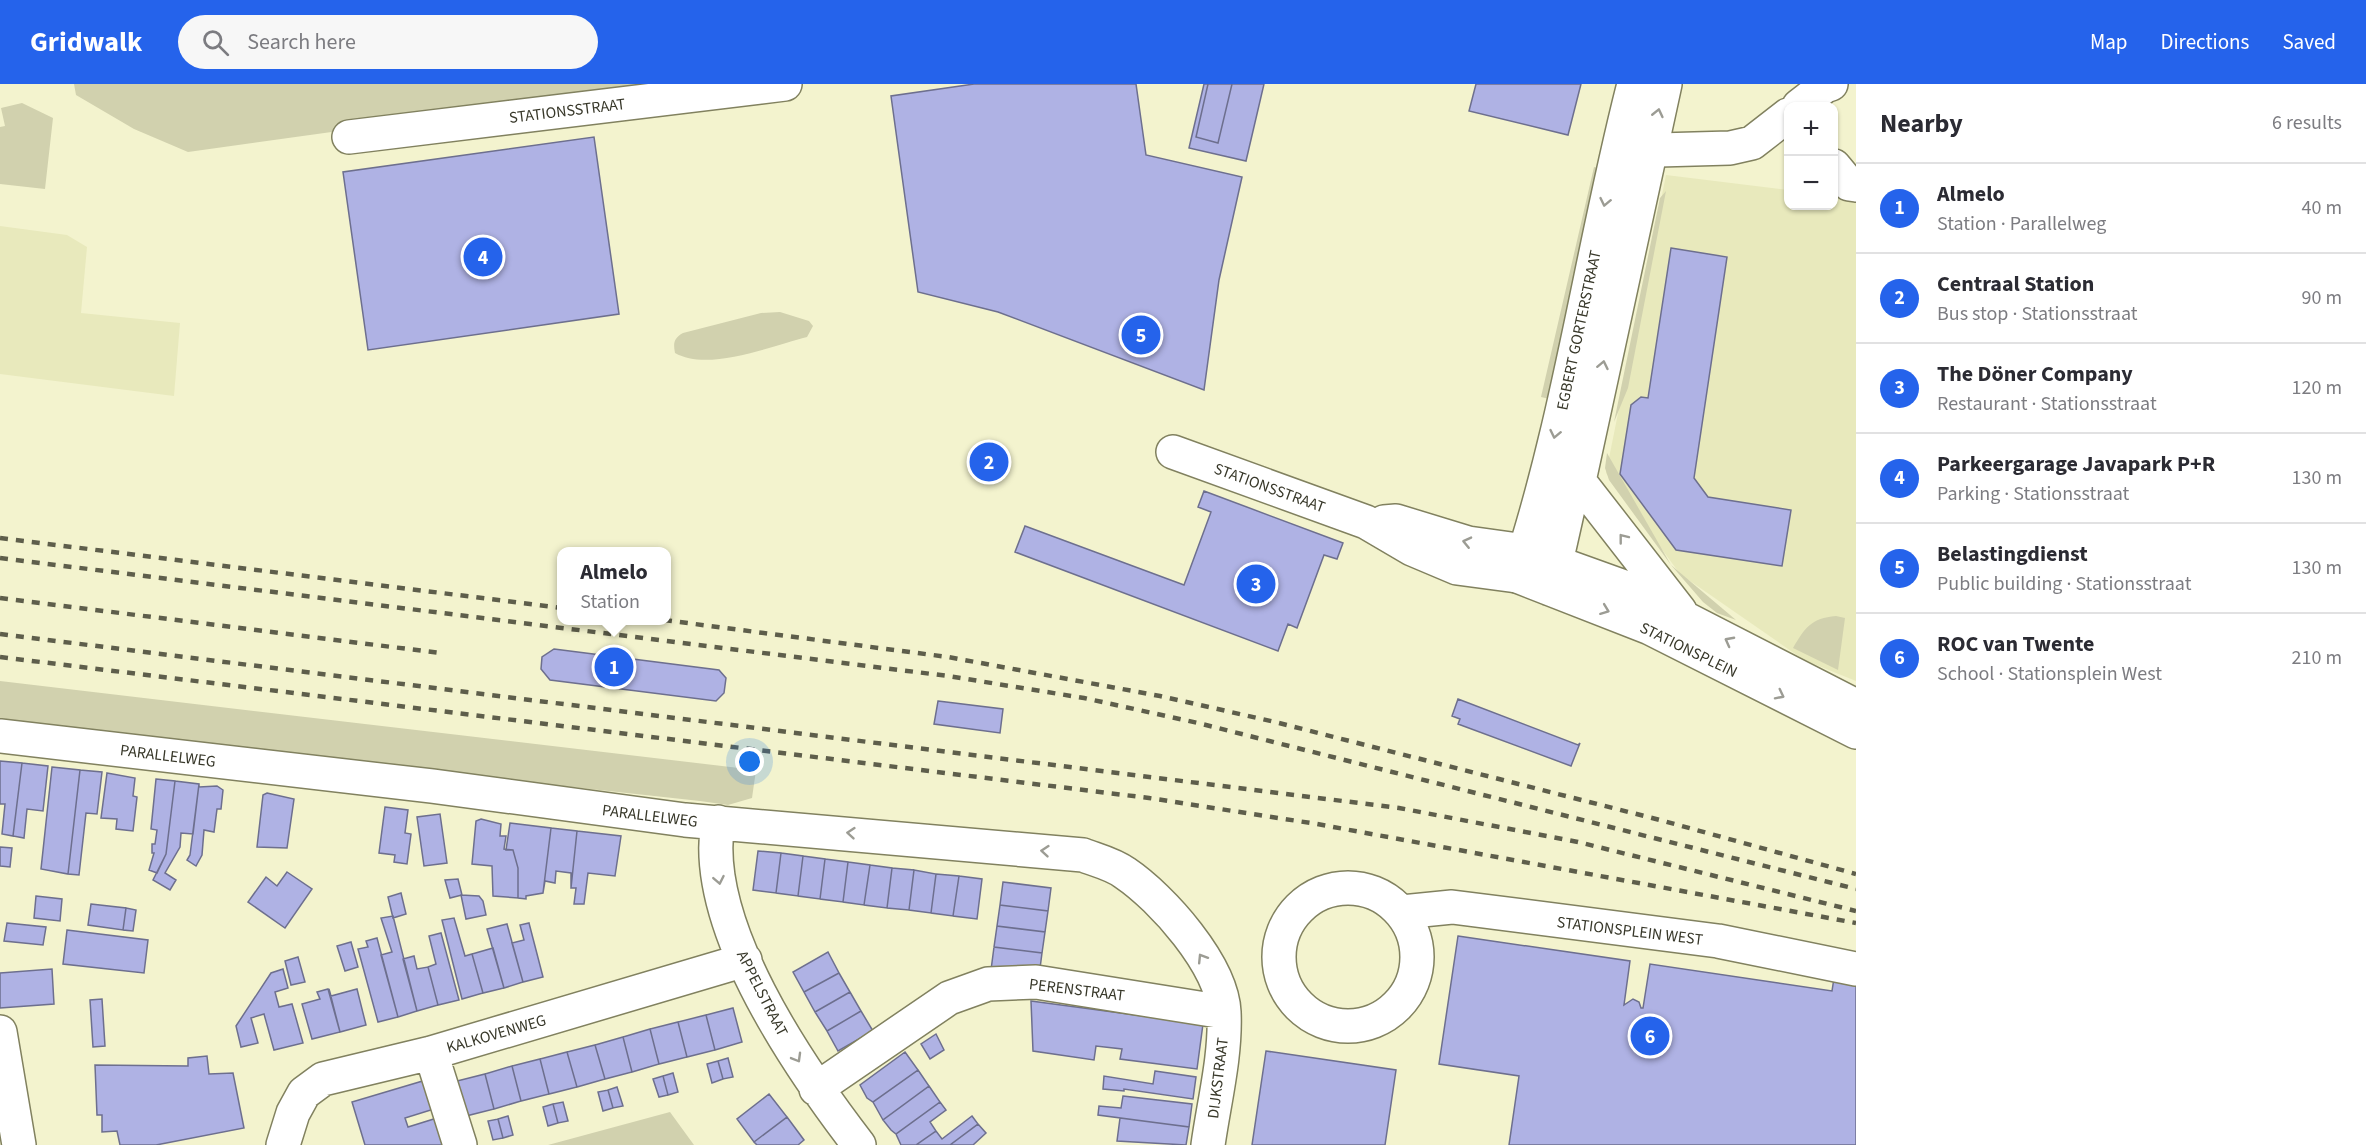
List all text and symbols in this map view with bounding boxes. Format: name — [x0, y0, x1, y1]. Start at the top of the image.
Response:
search box — [178, 15, 598, 69]
text: Gridwalk — [30, 22, 142, 62]
icon: search — [199, 26, 232, 59]
text: Search here — [247, 26, 356, 58]
text: Map — [2090, 27, 2128, 57]
text: Directions — [2161, 27, 2249, 57]
text: Saved — [2282, 27, 2336, 57]
street label: STATIONSSTRAAT — [508, 93, 627, 129]
map controls — [1784, 102, 1838, 210]
button: + — [1784, 102, 1838, 156]
text: Nearby — [1880, 105, 1963, 142]
one-way arrow — [1651, 109, 1664, 119]
text: 6 results — [2272, 109, 2342, 137]
button: − — [1784, 156, 1838, 210]
text: Almelo — [1937, 178, 2005, 210]
text: 1 — [1894, 194, 1905, 222]
text: 40 m — [2302, 194, 2342, 222]
one-way arrow — [1600, 197, 1613, 207]
text: Station · Parallelweg — [1937, 210, 2106, 238]
pin: 4 — [464, 234, 502, 279]
street label: EGBERT GORTERSTRAAT — [1551, 248, 1607, 412]
text: Centraal Station — [1937, 268, 2094, 300]
text: 2 — [1894, 284, 1905, 312]
text: 90 m — [2302, 284, 2342, 312]
text: Bus stop · Stationsstraat — [1937, 300, 2137, 328]
pin: 5 — [1122, 312, 1160, 358]
text: The Döner Company — [1937, 358, 2133, 390]
one-way arrow — [1595, 361, 1608, 371]
text: 3 — [1894, 374, 1905, 402]
text: 120 m — [2292, 374, 2342, 402]
text: Restaurant · Stationsstraat — [1937, 390, 2157, 418]
one-way arrow — [1550, 428, 1563, 438]
pin: 2 — [970, 440, 1008, 484]
text: Parkeergarage Javapark P+R — [1937, 448, 2215, 480]
street label: STATIONSSTRAAT — [1211, 458, 1329, 518]
text: 4 — [1894, 464, 1905, 492]
text: 130 m — [2292, 464, 2342, 492]
text: Parking · Stationsstraat — [1937, 480, 2129, 508]
one-way arrow — [1620, 533, 1631, 544]
one-way arrow — [1463, 536, 1473, 549]
text: Belastingdienst — [1937, 538, 2088, 570]
popup — [557, 547, 671, 625]
text: 5 — [1894, 554, 1905, 582]
text: 130 m — [2292, 554, 2342, 582]
text: Almelo — [580, 556, 648, 588]
pin: 3 — [1236, 562, 1276, 606]
text: Public building · Stationsstraat — [1937, 570, 2191, 598]
text: Station — [580, 588, 640, 616]
one-way arrow — [1599, 603, 1610, 616]
street label: STATIONSPLEIN — [1636, 617, 1741, 683]
text: ROC van Twente — [1937, 628, 2094, 660]
one-way arrow — [1725, 637, 1736, 648]
pin: 1 — [594, 644, 634, 690]
text: 6 — [1894, 644, 1905, 672]
text: 210 m — [2292, 644, 2342, 672]
text: School · Stationsplein West — [1937, 660, 2162, 688]
one-way arrow — [1774, 688, 1785, 699]
street label: PARALLELWEG — [119, 739, 217, 773]
your location — [735, 747, 764, 776]
street label: PARALLELWEG — [601, 799, 699, 833]
one-way arrow — [846, 827, 855, 840]
one-way arrow — [1040, 845, 1049, 858]
one-way arrow — [712, 875, 725, 885]
street label: STATIONSPLEIN WEST — [1556, 911, 1705, 951]
street label: APPELSTRAAT — [731, 947, 793, 1040]
one-way arrow — [1198, 954, 1210, 964]
street label: PERENSTRAAT — [1028, 973, 1126, 1007]
street label: KALKOVENWEG — [444, 1009, 549, 1059]
pin: 6 — [1630, 1014, 1670, 1058]
street label: DIJKSTRAAT — [1202, 1036, 1234, 1120]
one-way arrow — [790, 1052, 802, 1062]

